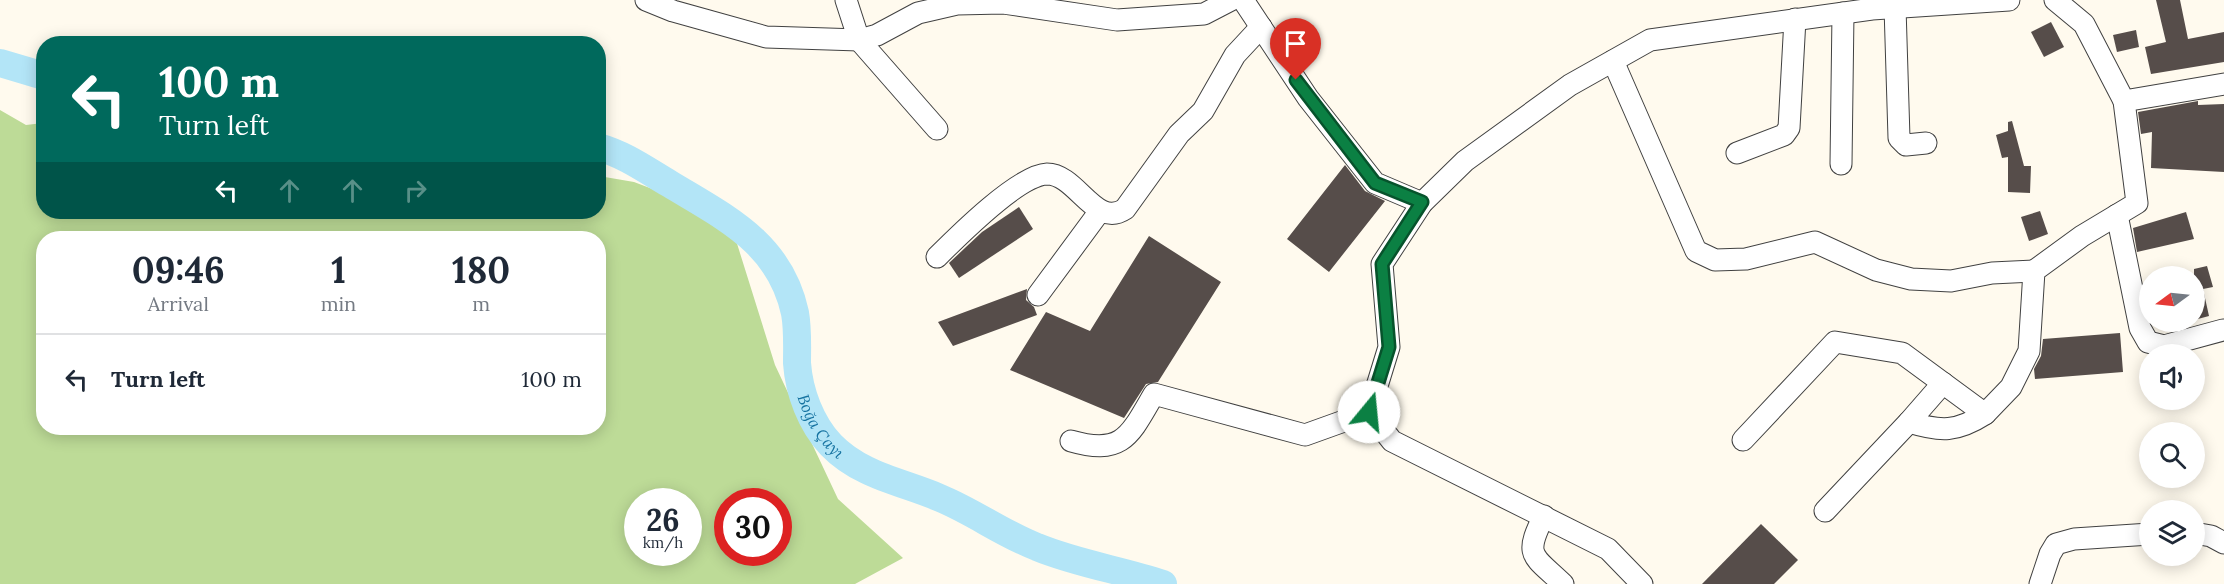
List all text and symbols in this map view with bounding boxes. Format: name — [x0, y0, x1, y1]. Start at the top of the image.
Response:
pin — [1270, 18, 1321, 80]
icon: arrive — [1279, 27, 1312, 60]
text: 100 m — [159, 55, 279, 109]
icon: left — [60, 60, 138, 138]
text: Turn left — [159, 108, 269, 142]
icon: left — [210, 174, 243, 207]
icon: ahead — [273, 174, 306, 207]
icon: ahead — [336, 174, 369, 207]
icon: right — [399, 174, 432, 207]
text: 09:46 — [132, 247, 225, 293]
text: 1 — [331, 247, 346, 293]
text: 180 — [452, 247, 510, 293]
north arrow — [2139, 266, 2205, 332]
map controls — [2139, 266, 2205, 566]
text: Arrival — [148, 291, 209, 316]
text: min — [321, 291, 356, 316]
text: m — [472, 291, 490, 316]
button: sound — [2139, 344, 2205, 410]
icon: left — [60, 363, 93, 396]
text: Turn left — [111, 365, 205, 393]
text: 100 m — [521, 365, 582, 393]
position arrow — [1337, 380, 1401, 444]
water label: Boğa Çayı — [793, 391, 848, 463]
button: search — [2139, 422, 2205, 488]
speed limit sign: 30 — [714, 488, 792, 566]
button: layers — [2139, 500, 2205, 566]
text: 26 — [646, 501, 680, 539]
text: km/h — [643, 533, 683, 552]

